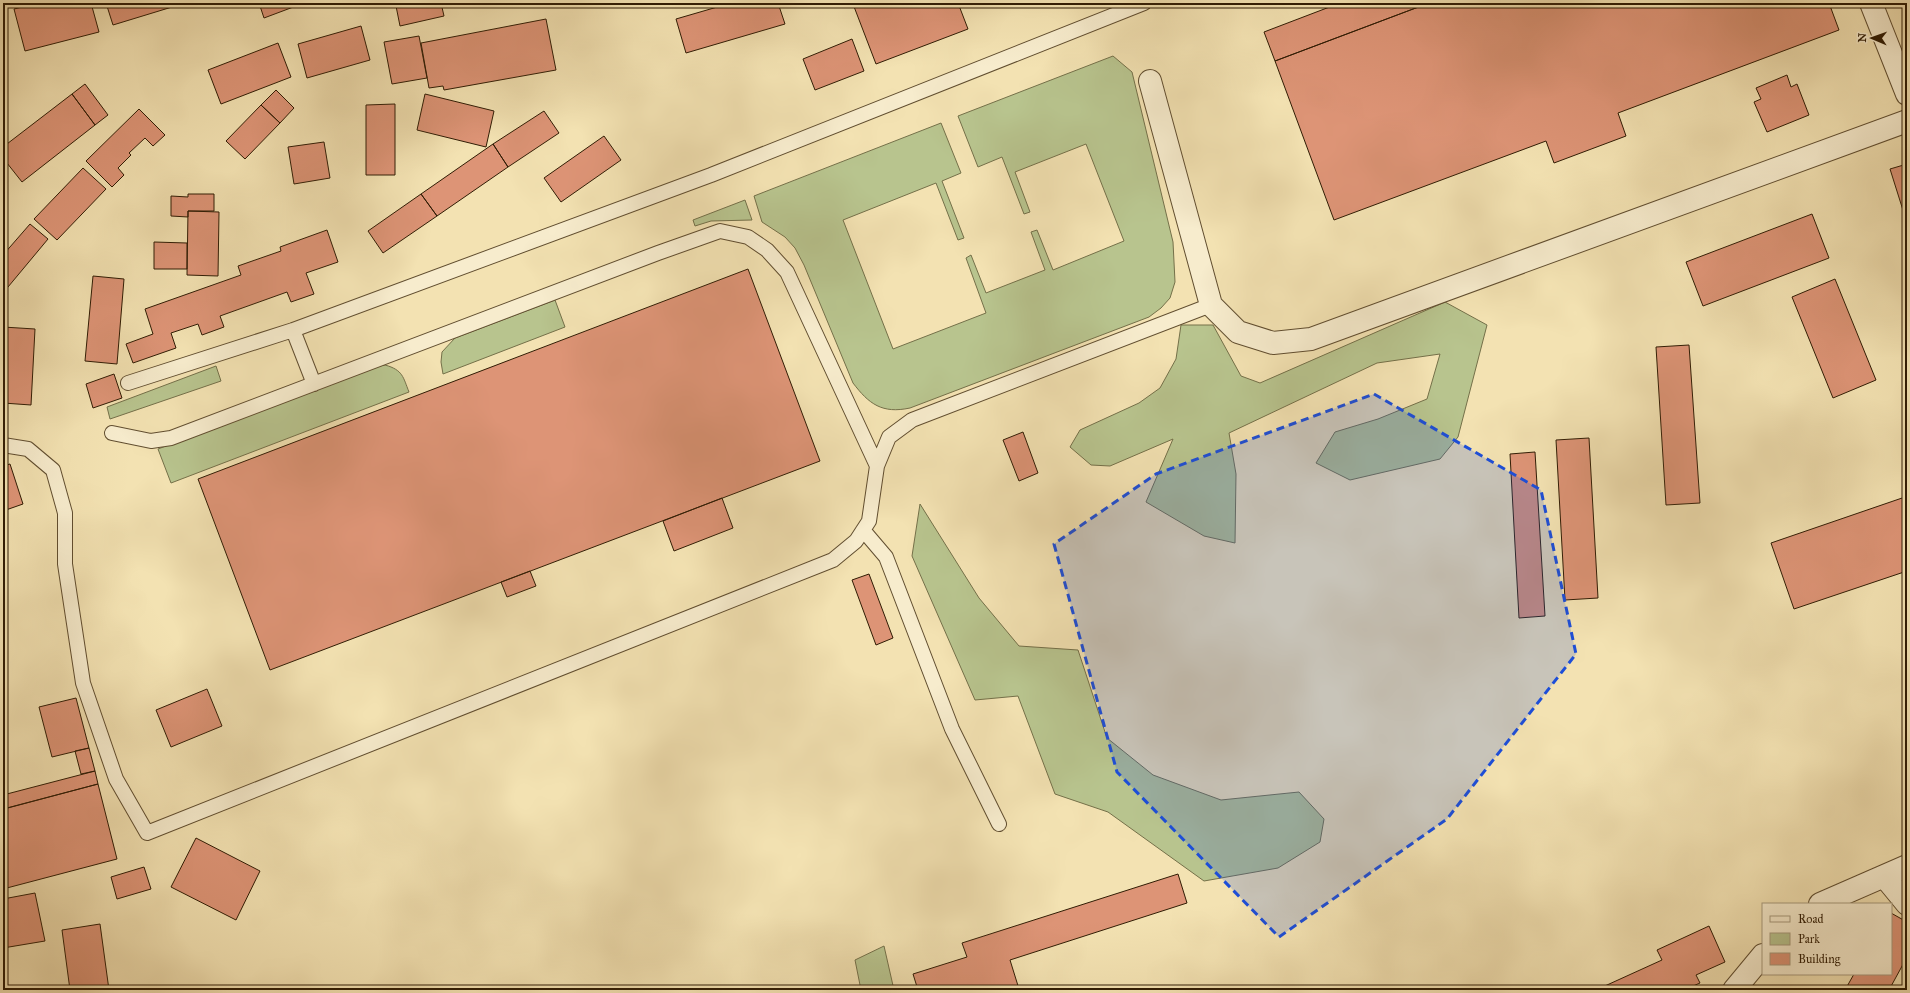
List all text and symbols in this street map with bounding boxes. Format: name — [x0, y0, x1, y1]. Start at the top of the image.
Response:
north arrow — [1852, 18, 1892, 58]
text: N — [1856, 32, 1869, 43]
legend — [1762, 903, 1892, 975]
text: Road — [1798, 912, 1824, 926]
text: Park — [1798, 932, 1820, 946]
text: Building — [1798, 952, 1841, 967]

